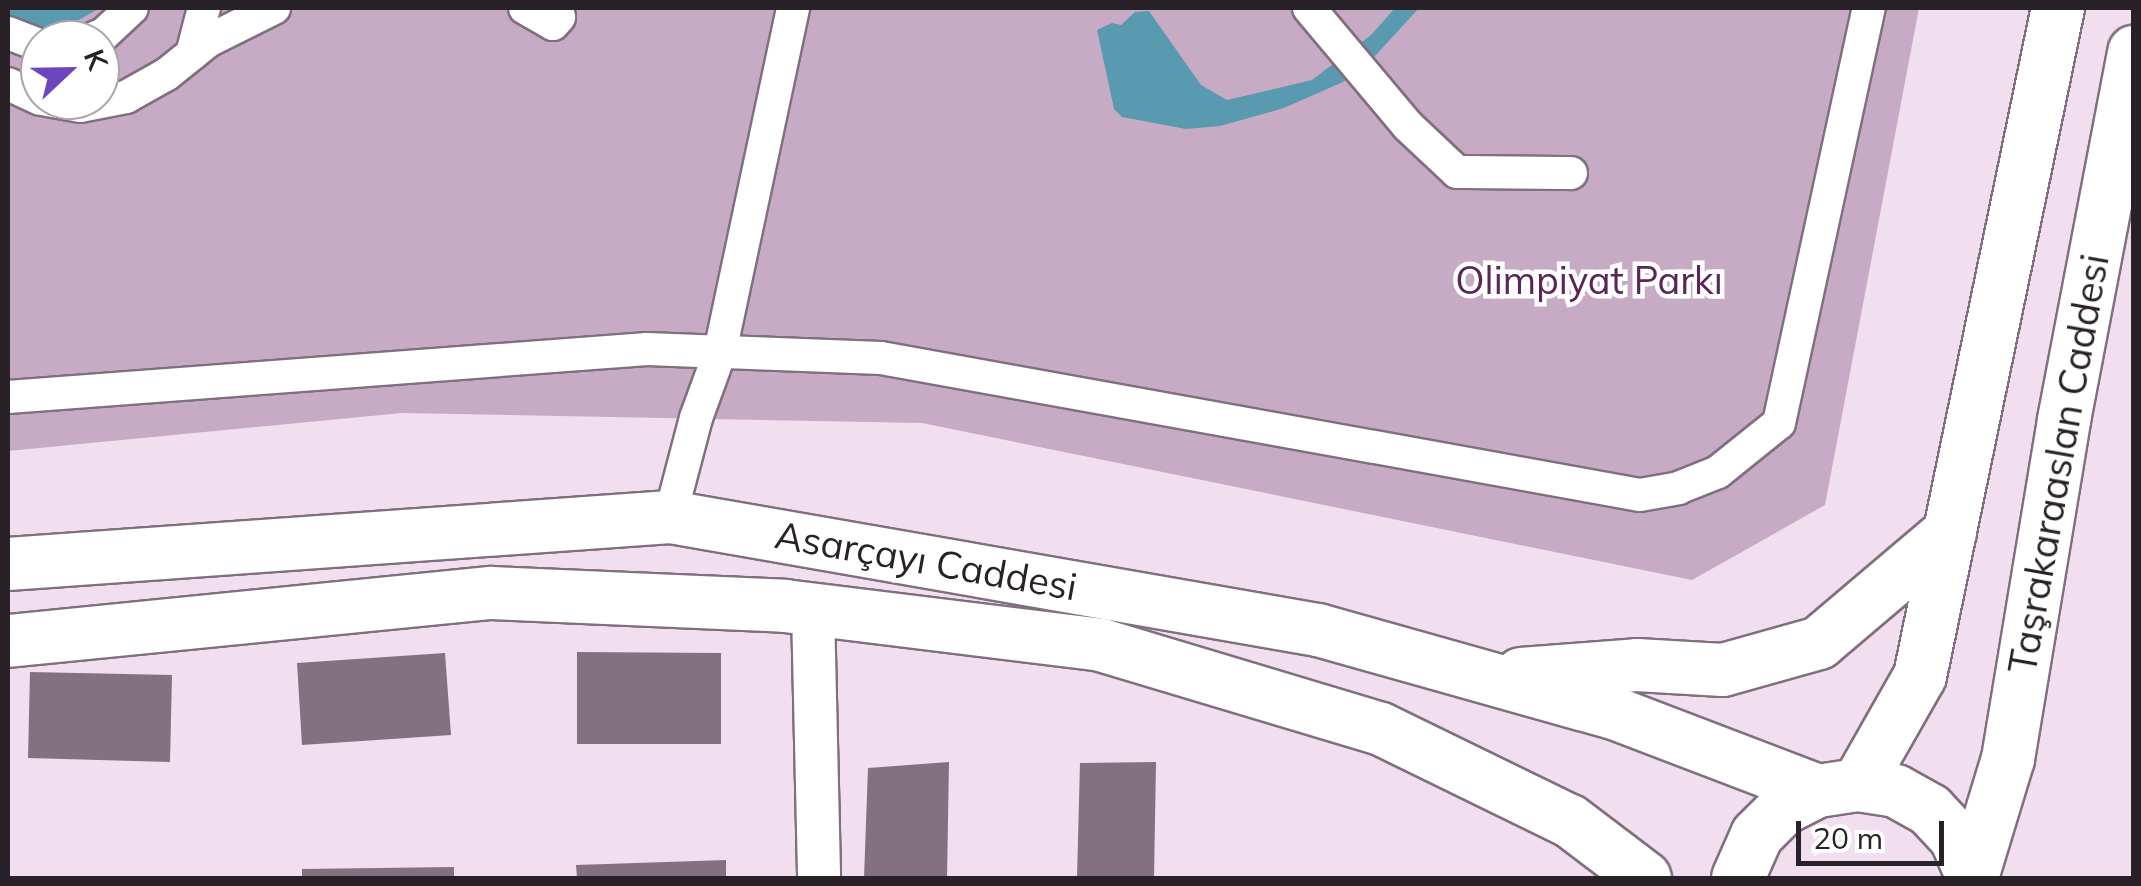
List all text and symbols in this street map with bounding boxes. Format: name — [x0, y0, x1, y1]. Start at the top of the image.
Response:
north arrow — [20, 20, 120, 120]
text: K — [77, 44, 116, 75]
street label: Taşrakaraaslan Caddesi — [2000, 251, 2118, 677]
park label: Olimpiyat Parkı — [1455, 258, 1723, 304]
street label: Asarçayı Caddesi — [772, 512, 1080, 610]
scale bar — [1801, 801, 1948, 863]
text: 20 m — [1813, 819, 1883, 857]

